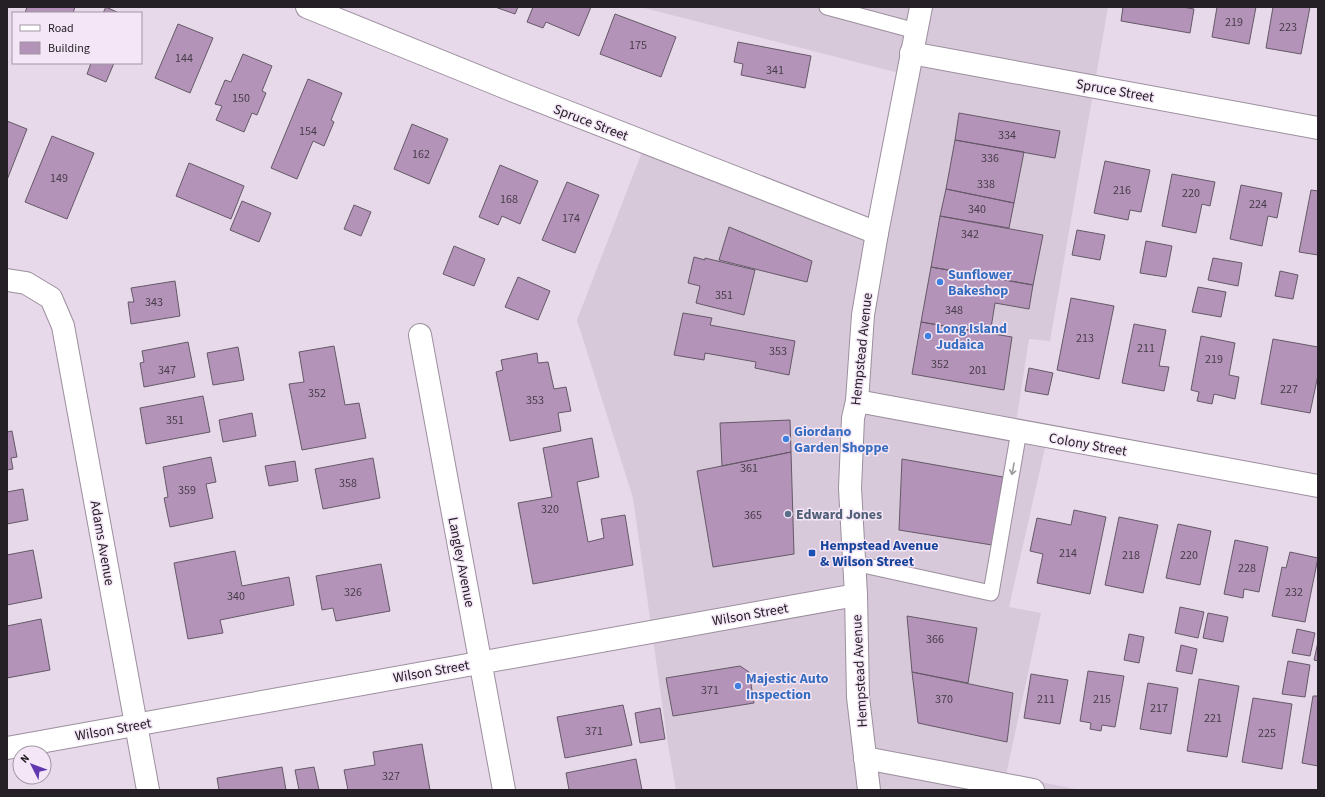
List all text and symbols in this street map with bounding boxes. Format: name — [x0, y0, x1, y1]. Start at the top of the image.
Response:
legend — [12, 12, 142, 64]
house number: 219 — [1225, 14, 1243, 31]
house number: 223 — [1279, 19, 1297, 36]
text: Road — [48, 20, 74, 37]
house number: 175 — [629, 37, 647, 54]
text: Building — [48, 40, 90, 57]
house number: 144 — [175, 50, 193, 67]
house number: 341 — [766, 62, 784, 79]
street label: Spruce Street — [1074, 74, 1156, 108]
house number: 150 — [232, 90, 250, 107]
street label: Spruce Street — [550, 100, 631, 146]
house number: 154 — [299, 123, 317, 140]
house number: 334 — [998, 127, 1016, 144]
house number: 162 — [412, 146, 430, 163]
house number: 336 — [981, 150, 999, 167]
house number: 149 — [50, 170, 68, 187]
house number: 338 — [977, 176, 995, 193]
house number: 216 — [1113, 182, 1131, 199]
house number: 220 — [1182, 185, 1200, 202]
house number: 168 — [500, 191, 518, 208]
house number: 224 — [1249, 196, 1267, 213]
house number: 340 — [968, 201, 986, 218]
house number: 174 — [562, 210, 580, 227]
house number: 342 — [961, 226, 979, 243]
place label: Sunflower Bakeshop — [948, 265, 1012, 301]
marker: Sunflower Bakeshop — [935, 277, 945, 287]
house number: 351 — [715, 287, 733, 304]
street label: Hempstead Avenue — [846, 292, 878, 406]
house number: 343 — [145, 294, 163, 311]
house number: 348 — [945, 302, 963, 319]
place label: Long Island Judaica — [936, 319, 1007, 355]
house number: 213 — [1076, 330, 1094, 347]
marker: Long Island Judaica — [923, 331, 933, 341]
house number: 211 — [1137, 340, 1155, 357]
house number: 353 — [769, 343, 787, 360]
house number: 219 — [1205, 351, 1223, 368]
house number: 352 — [931, 356, 949, 373]
house number: 347 — [158, 362, 176, 379]
house number: 201 — [969, 362, 987, 379]
house number: 227 — [1280, 381, 1298, 398]
house number: 352 — [308, 385, 326, 402]
house number: 353 — [526, 392, 544, 409]
house number: 351 — [166, 412, 184, 429]
place label: Giordano Garden Shoppe — [794, 422, 889, 458]
street label: Colony Street — [1047, 428, 1129, 462]
marker: Giordano Garden Shoppe — [781, 434, 791, 444]
house number: 361 — [740, 460, 758, 477]
one-way arrow — [1009, 463, 1017, 476]
house number: 358 — [339, 475, 357, 492]
house number: 359 — [178, 482, 196, 499]
street label: Adams Avenue — [85, 499, 119, 587]
house number: 320 — [541, 501, 559, 518]
place label: Edward Jones — [796, 505, 882, 525]
house number: 365 — [744, 507, 762, 524]
marker: Edward Jones — [783, 509, 793, 519]
street label: Langley Avenue — [442, 515, 480, 609]
place label: Hempstead Avenue & Wilson Street — [820, 536, 938, 572]
house number: 214 — [1059, 545, 1077, 562]
house number: 218 — [1122, 547, 1140, 564]
house number: 220 — [1180, 547, 1198, 564]
marker: Hempstead Avenue & Wilson Street — [807, 548, 817, 558]
house number: 228 — [1238, 560, 1256, 577]
house number: 326 — [344, 584, 362, 601]
house number: 232 — [1285, 584, 1303, 601]
house number: 340 — [227, 588, 245, 605]
street label: Wilson Street — [711, 598, 790, 632]
street label: Hempstead Avenue — [847, 614, 873, 728]
house number: 366 — [926, 631, 944, 648]
street label: Wilson Street — [392, 655, 471, 689]
place label: Majestic Auto Inspection — [746, 669, 829, 705]
marker: Majestic Auto Inspection — [733, 681, 743, 691]
house number: 371 — [701, 682, 719, 699]
house number: 370 — [935, 691, 953, 708]
house number: 211 — [1037, 691, 1055, 708]
house number: 215 — [1093, 691, 1111, 708]
house number: 217 — [1150, 700, 1168, 717]
house number: 221 — [1204, 710, 1222, 727]
street label: Wilson Street — [74, 713, 153, 747]
house number: 371 — [585, 723, 603, 740]
house number: 225 — [1258, 725, 1276, 742]
north arrow — [12, 745, 52, 785]
text: N — [17, 751, 33, 766]
house number: 327 — [382, 768, 400, 785]

